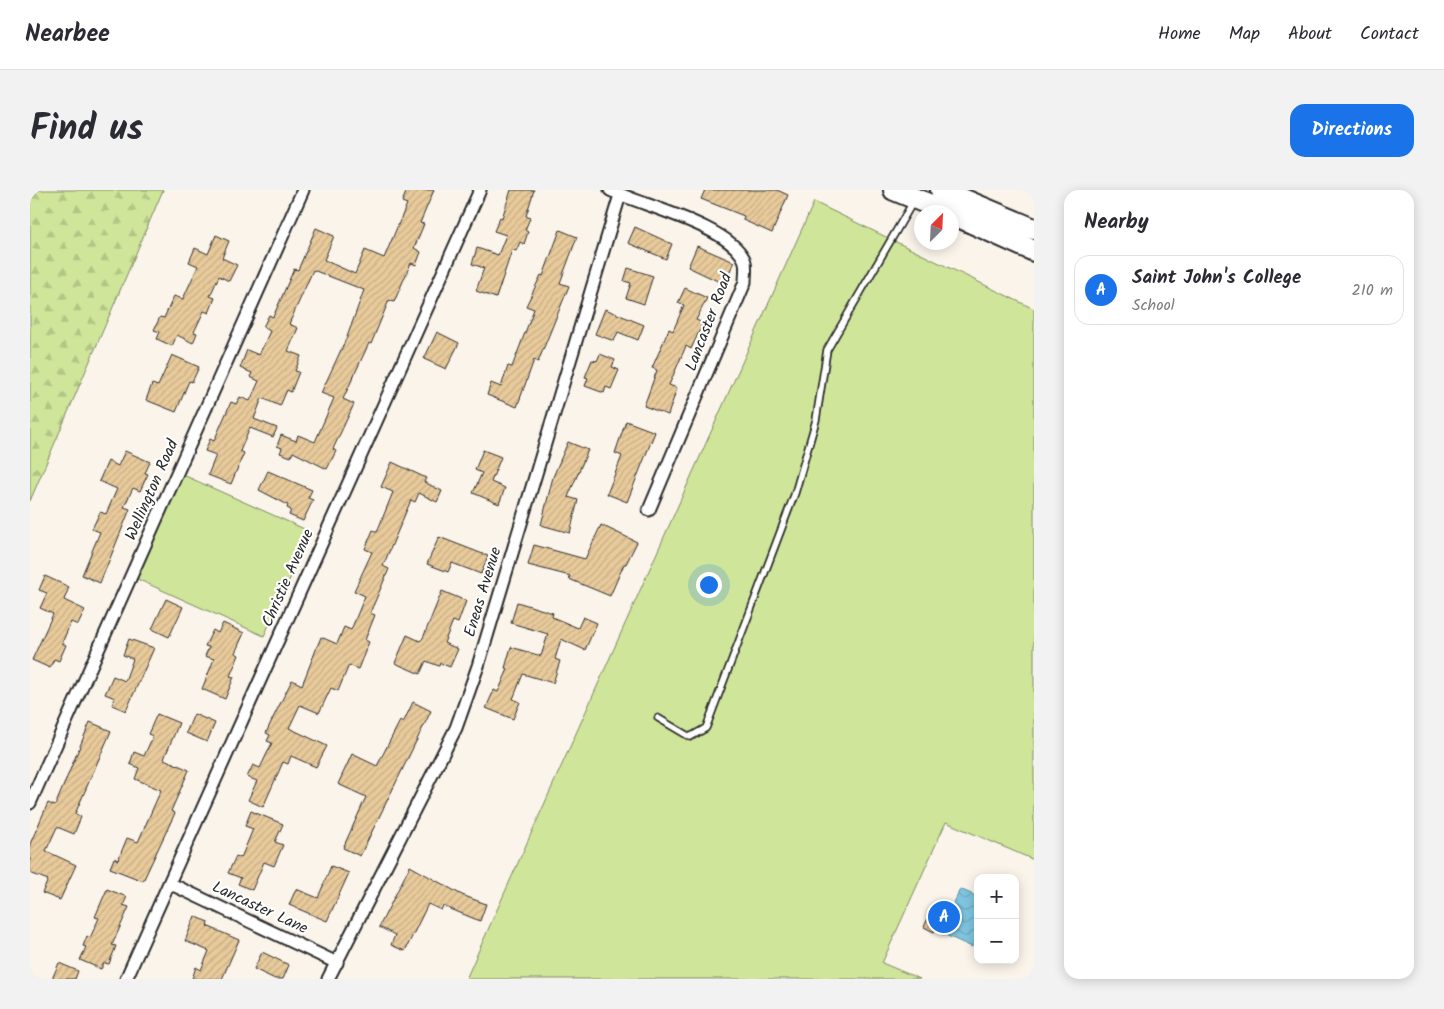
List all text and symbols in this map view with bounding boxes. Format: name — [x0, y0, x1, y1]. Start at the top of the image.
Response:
text: Nearbee — [25, 15, 110, 54]
text: Home — [1158, 20, 1201, 49]
text: Map — [1229, 20, 1260, 49]
text: About — [1288, 20, 1332, 49]
text: Contact — [1360, 20, 1419, 49]
text: Find us — [30, 102, 143, 158]
button: Directions — [1290, 104, 1414, 157]
north arrow — [914, 205, 959, 250]
text: Nearby — [1084, 206, 1149, 239]
text: Saint John's College — [1132, 263, 1301, 293]
street label: Lancaster Road — [679, 268, 740, 375]
text: A — [1096, 278, 1106, 303]
text: 210 m — [1352, 278, 1393, 303]
text: School — [1132, 293, 1175, 318]
street label: Wellington Road — [119, 435, 186, 544]
street label: Christie Avenue — [255, 525, 321, 631]
street label: Eneas Avenue — [457, 544, 509, 640]
your location — [696, 572, 722, 598]
map controls — [974, 874, 1019, 964]
button: + — [974, 874, 1019, 919]
street label: Lancaster Lane — [208, 875, 312, 941]
pin: A — [928, 898, 960, 936]
button: − — [974, 919, 1019, 964]

